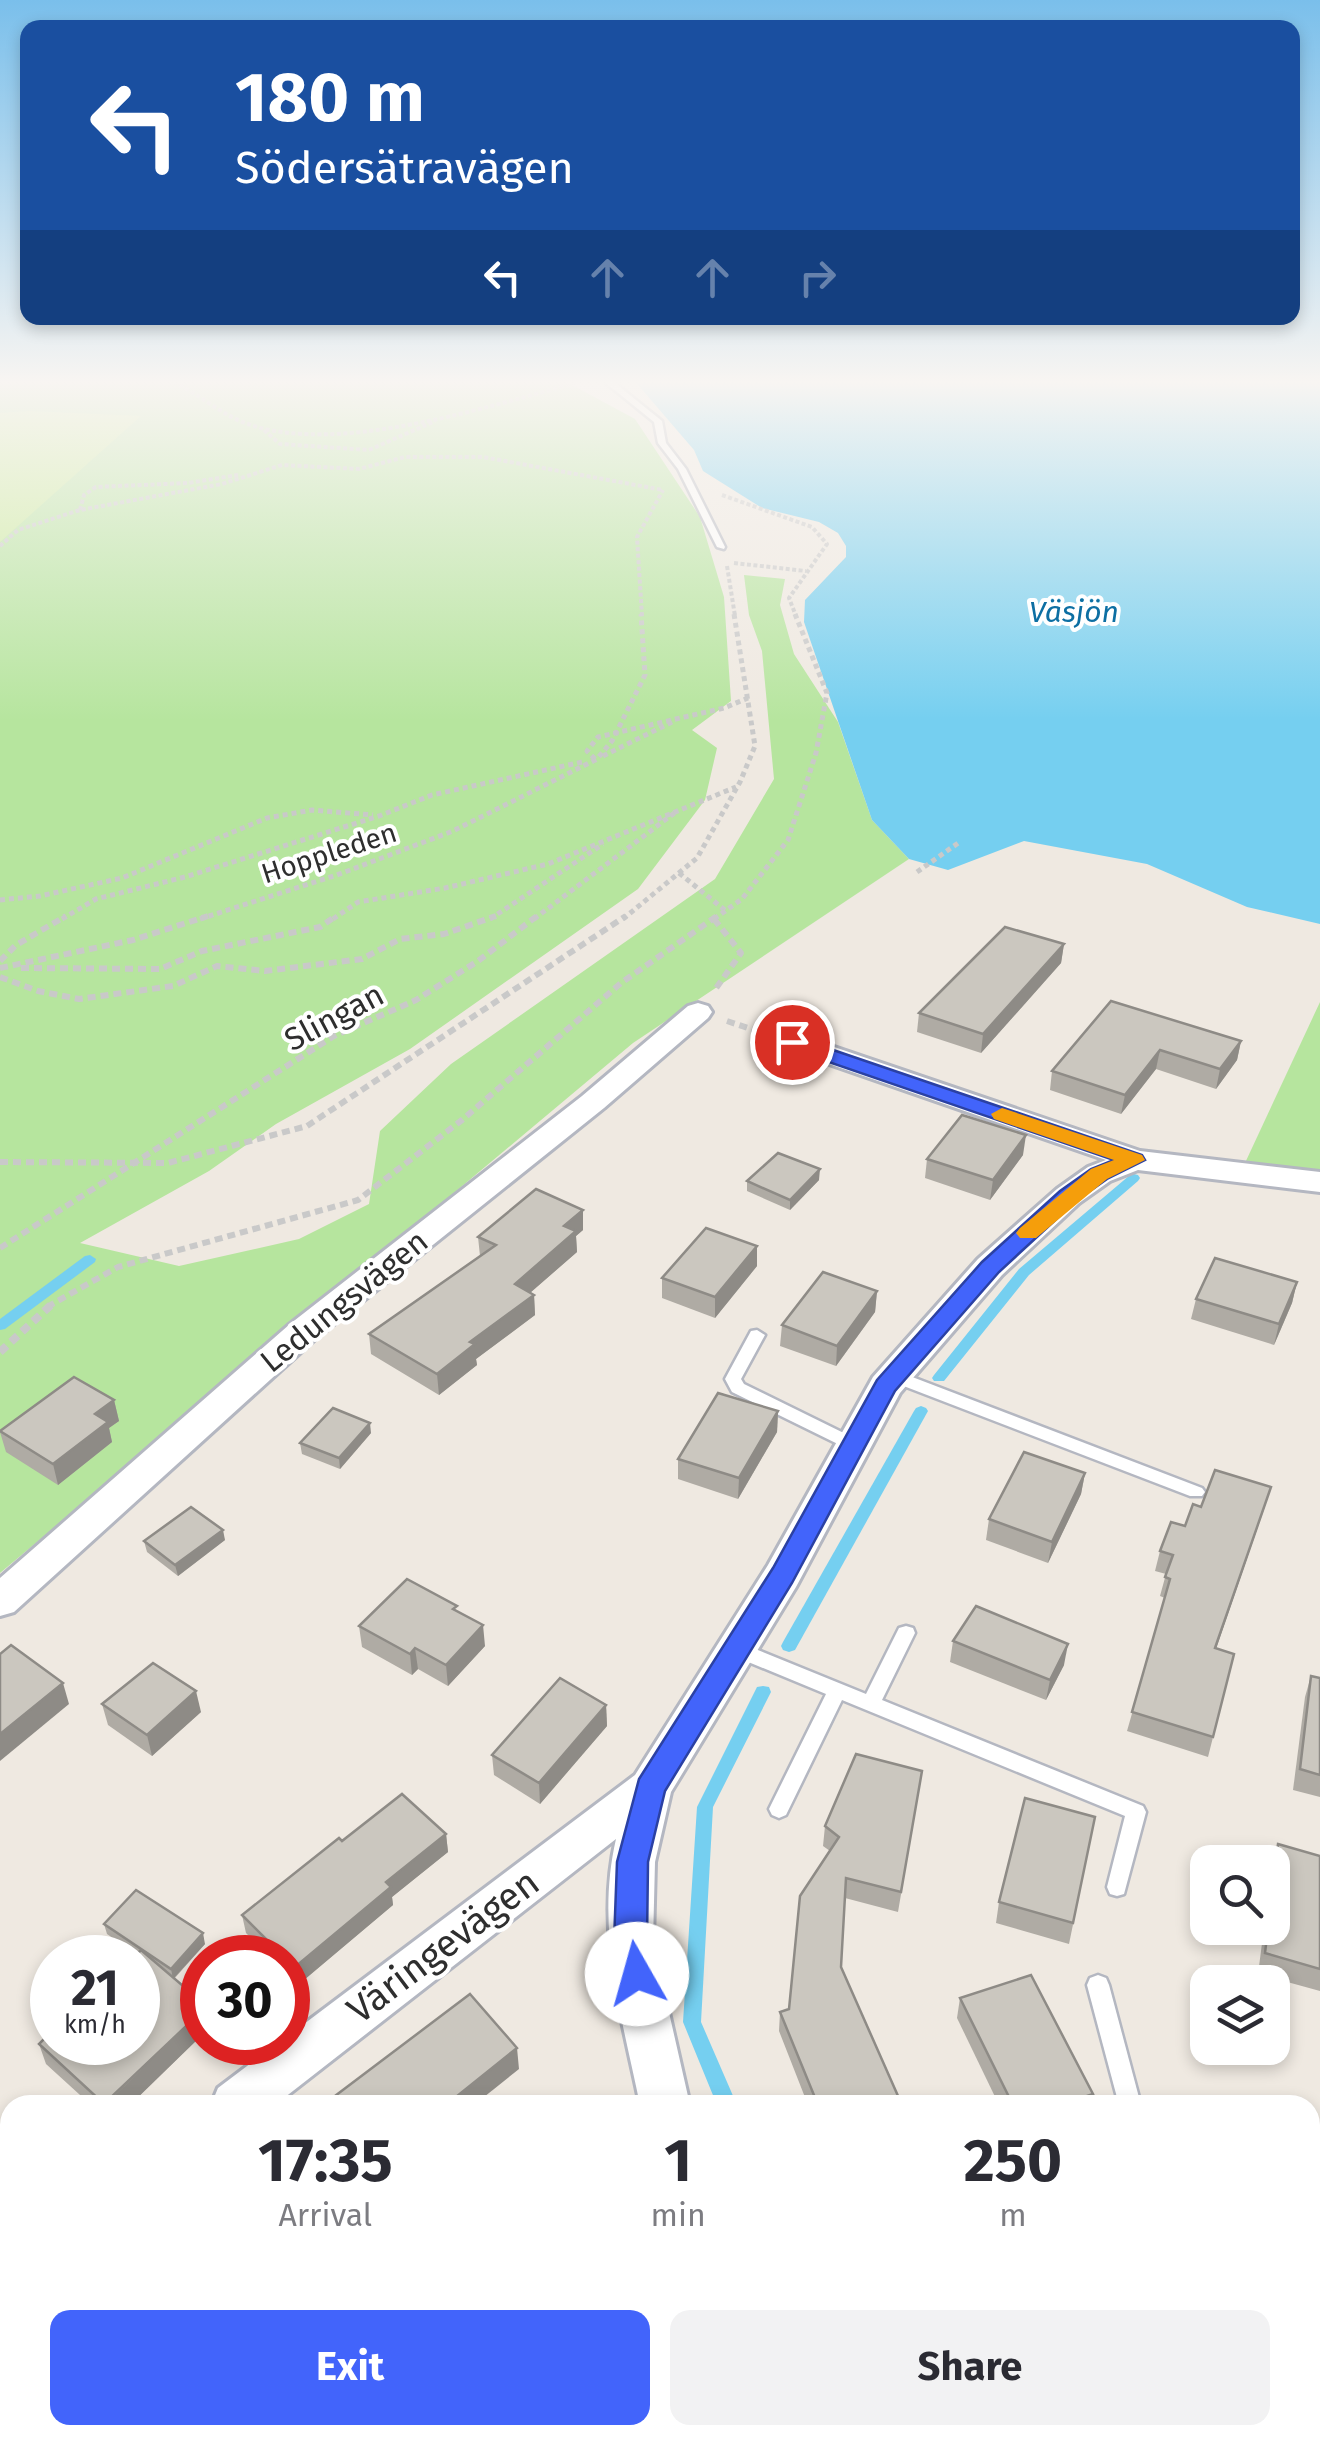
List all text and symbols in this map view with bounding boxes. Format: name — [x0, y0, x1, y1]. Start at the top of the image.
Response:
text: 180 m — [235, 56, 425, 140]
icon: left — [70, 60, 200, 190]
text: Södersätravägen — [235, 141, 574, 195]
icon: left — [475, 250, 530, 305]
icon: ahead — [580, 250, 635, 305]
icon: ahead — [685, 250, 740, 305]
icon: right — [790, 250, 845, 305]
water label: Väsjön — [1029, 594, 1119, 630]
street label: Hoppleden — [257, 816, 401, 890]
street label: Slingan — [278, 975, 390, 1059]
pin — [750, 1000, 835, 1085]
icon: arrive — [765, 1015, 820, 1070]
street label: Ledungsvägen — [253, 1222, 435, 1380]
map controls — [1190, 1845, 1290, 2065]
button: search — [1190, 1845, 1290, 1945]
street label: Väringevägen — [338, 1859, 548, 2033]
position arrow — [585, 1922, 689, 2026]
speed limit sign: 30 — [180, 1935, 310, 2065]
text: 21 — [71, 1958, 119, 2018]
button: layers — [1190, 1965, 1290, 2065]
text: km/h — [64, 2010, 126, 2040]
text: 17:35 — [258, 2125, 393, 2197]
text: 1 — [664, 2125, 692, 2197]
text: 250 — [964, 2125, 1062, 2197]
text: Arrival — [278, 2196, 372, 2234]
text: min — [651, 2196, 706, 2234]
text: m — [999, 2196, 1027, 2234]
button: Exit — [50, 2310, 650, 2425]
button: Share — [670, 2310, 1270, 2425]

